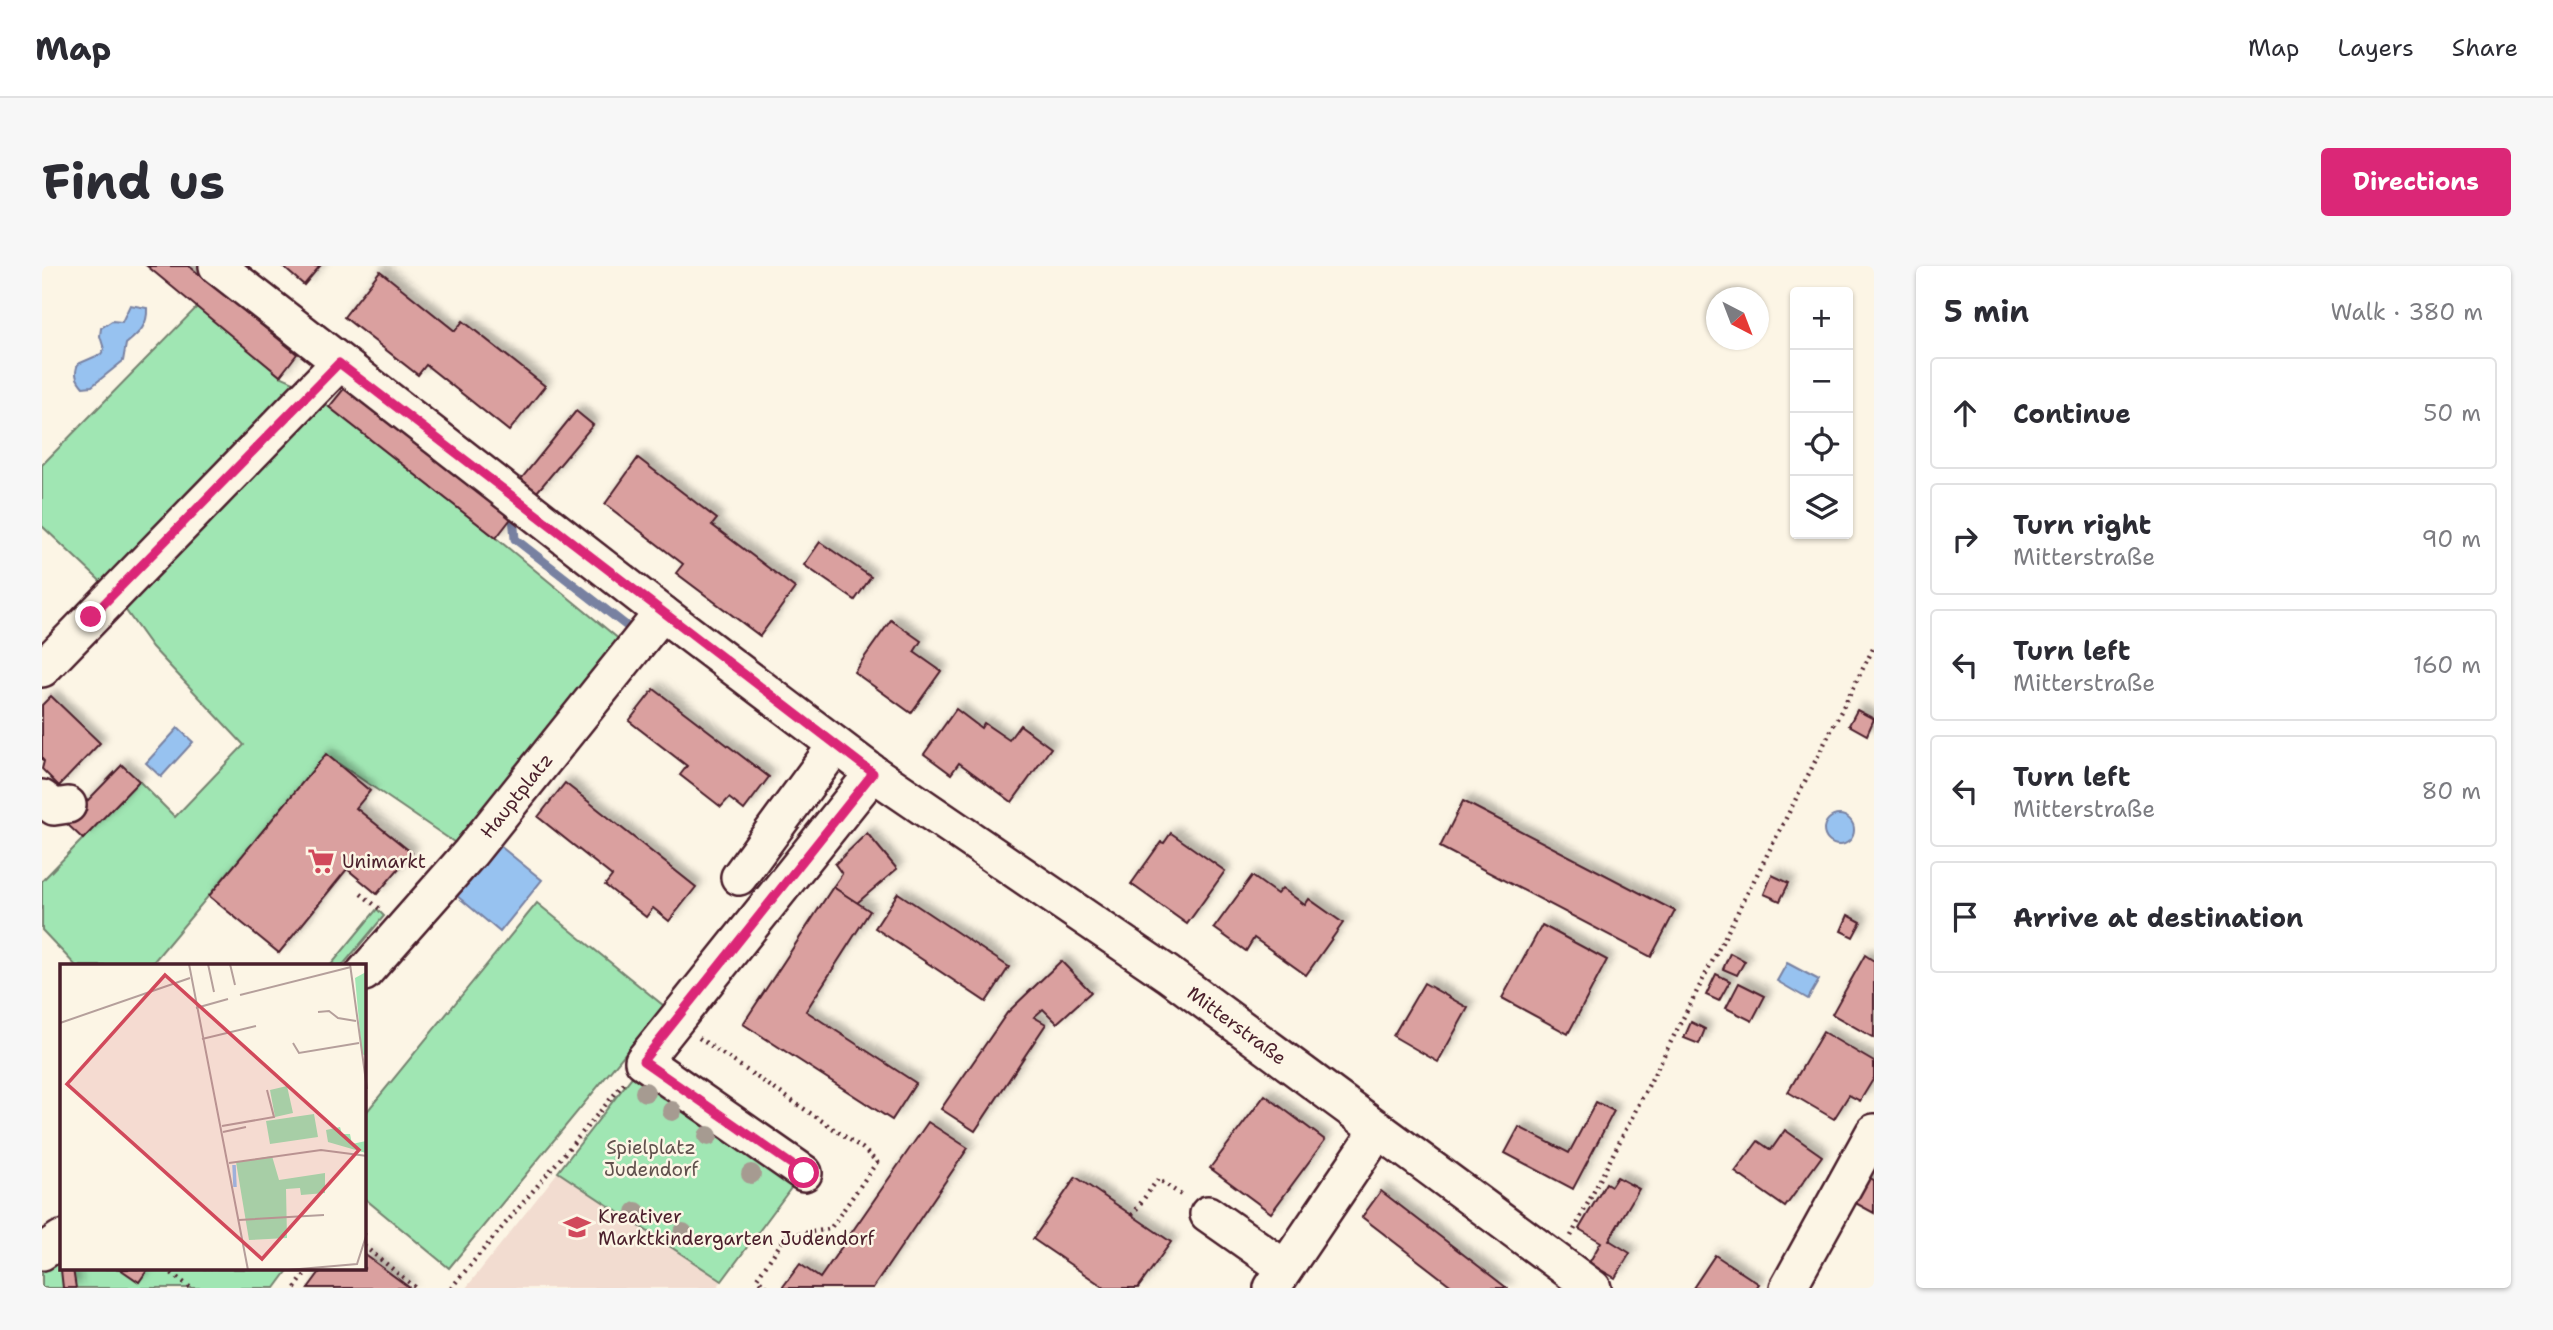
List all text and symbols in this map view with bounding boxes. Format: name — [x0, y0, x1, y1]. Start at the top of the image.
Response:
text: Map — [35, 26, 111, 71]
text: Map — [2248, 32, 2299, 64]
text: Layers — [2337, 32, 2414, 64]
text: Share — [2452, 32, 2518, 64]
button: Directions — [2321, 148, 2511, 216]
text: Find us — [42, 149, 225, 215]
north arrow — [1706, 287, 1769, 350]
map controls — [1790, 287, 1853, 539]
button: + — [1790, 287, 1853, 350]
text: 5 min — [1944, 291, 2029, 332]
text: Walk · 380 m — [2330, 297, 2483, 327]
button: − — [1790, 350, 1853, 413]
icon: ahead — [1946, 394, 1984, 432]
text: Continue — [2013, 396, 2131, 431]
text: 50 m — [2423, 398, 2481, 428]
button: locate — [1790, 413, 1853, 476]
button: layers — [1790, 476, 1853, 539]
text: Turn right — [2013, 507, 2151, 542]
icon: right — [1946, 520, 1984, 558]
text: 90 m — [2421, 524, 2481, 554]
text: Mitterstraße — [2013, 542, 2155, 572]
route end — [75, 601, 106, 632]
text: Turn left — [2013, 633, 2130, 668]
icon: left — [1946, 646, 1984, 684]
text: 160 m — [2413, 650, 2481, 680]
text: Mitterstraße — [2013, 668, 2155, 698]
street label: Hauptplatz — [475, 748, 558, 843]
text: Turn left — [2013, 759, 2130, 794]
icon: left — [1946, 772, 1984, 810]
text: 80 m — [2422, 776, 2481, 806]
text: Mitterstraße — [2013, 794, 2155, 824]
supermarket icon: Unimarkt — [306, 846, 336, 876]
place label: Unimarkt — [342, 849, 426, 874]
icon: arrive — [1946, 898, 1984, 936]
text: Arrive at destination — [2013, 900, 2303, 935]
inset map — [60, 964, 366, 1270]
street label: Mitterstraße — [1182, 980, 1292, 1070]
park label: Spielplatz Judendorf — [604, 1135, 699, 1182]
route start — [788, 1157, 819, 1188]
place label: Kreativer Marktkindergarten Judendorf — [598, 1204, 876, 1251]
school or university icon: Kreativer Marktkindergarten Judendorf — [562, 1212, 592, 1242]

